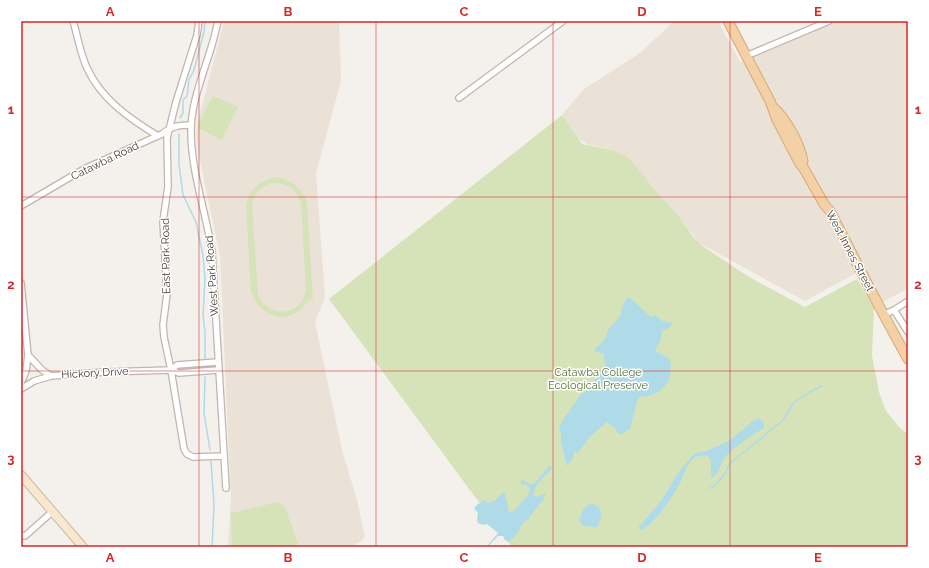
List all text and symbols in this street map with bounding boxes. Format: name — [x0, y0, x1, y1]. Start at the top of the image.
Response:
text: A — [106, 4, 115, 19]
text: B — [284, 4, 293, 19]
text: C — [460, 4, 469, 19]
text: D — [637, 4, 647, 19]
text: E — [814, 4, 822, 19]
text: 1 — [8, 102, 15, 117]
text: 1 — [915, 102, 922, 117]
street label: Catawba Road — [69, 139, 141, 183]
street label: West Innes Street — [823, 208, 877, 294]
street label: East Park Road — [159, 218, 173, 294]
street label: West Park Road — [203, 235, 221, 317]
text: 2 — [7, 277, 15, 292]
text: 2 — [914, 277, 922, 292]
street label: Hickory Drive — [61, 365, 129, 381]
park label: Catawba College Ecological Preserve — [548, 366, 649, 392]
text: 3 — [7, 451, 15, 466]
text: 3 — [914, 451, 922, 466]
text: A — [106, 550, 115, 565]
text: B — [284, 550, 293, 565]
text: C — [460, 550, 469, 565]
text: D — [637, 550, 647, 565]
text: E — [814, 550, 822, 565]

